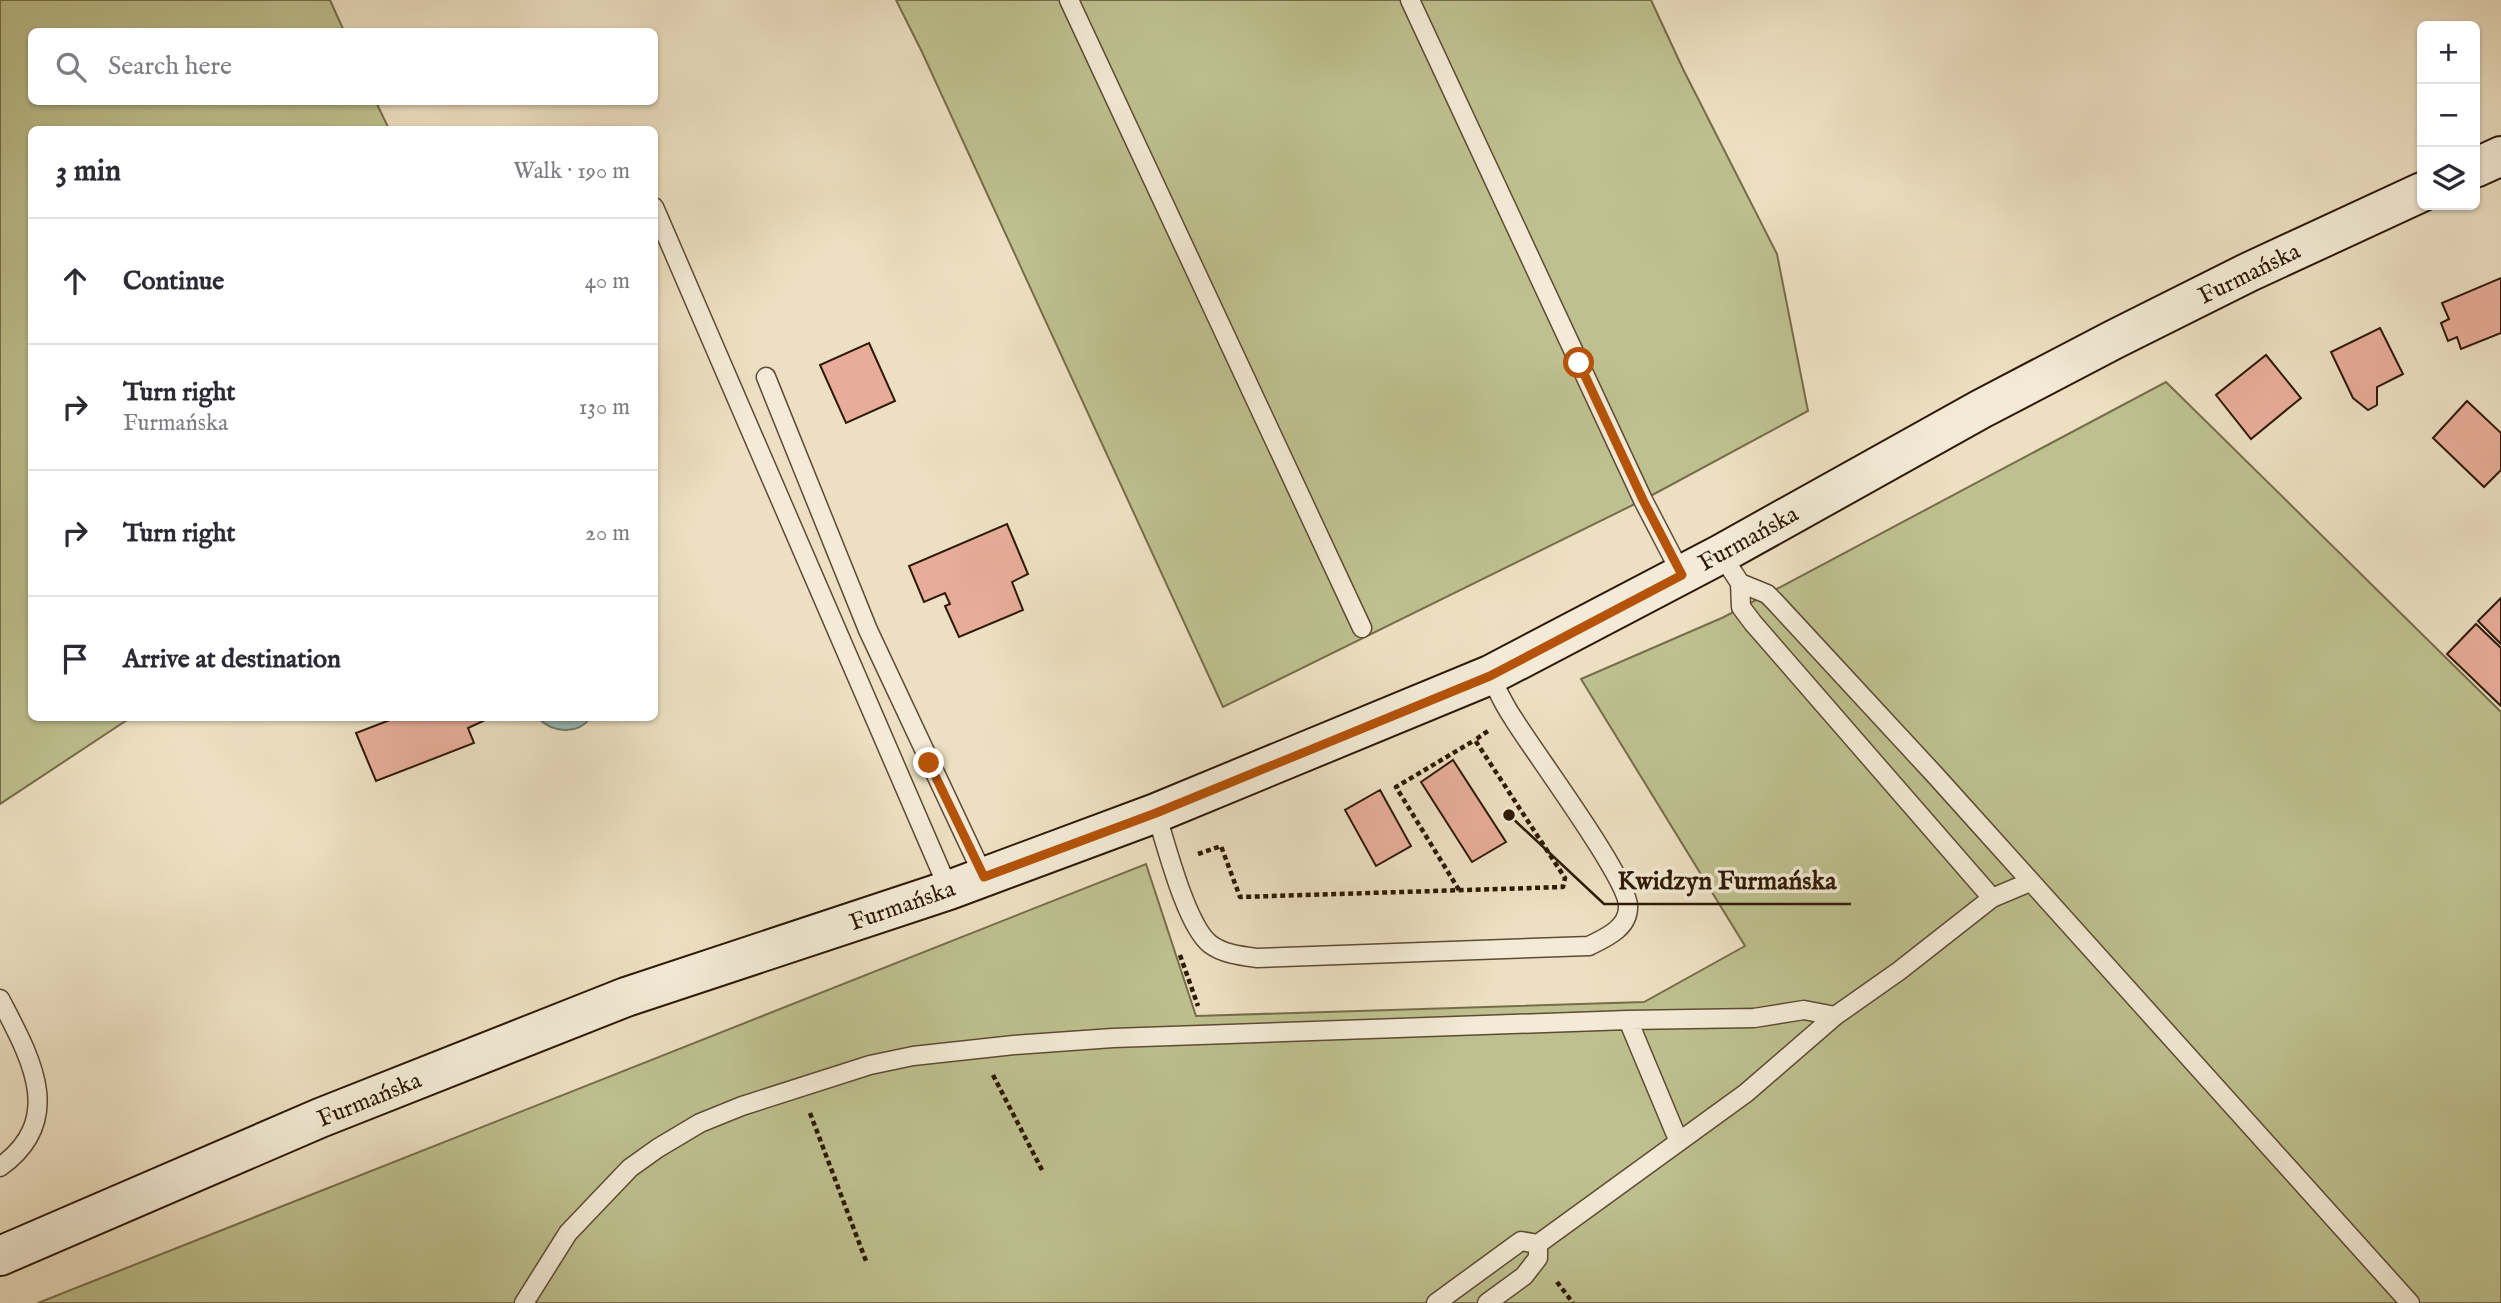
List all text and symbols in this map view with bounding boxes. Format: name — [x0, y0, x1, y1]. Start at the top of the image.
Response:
map controls — [2417, 21, 2480, 210]
button: + — [2417, 21, 2480, 84]
search box — [28, 28, 658, 105]
icon: search — [52, 48, 90, 86]
text: Search here — [108, 50, 232, 83]
button: − — [2417, 84, 2480, 147]
button: layers — [2417, 147, 2480, 210]
text: 3 min — [56, 153, 121, 191]
text: Walk · 190 m — [513, 157, 630, 186]
street label: Furmańska — [2194, 236, 2306, 312]
icon: ahead — [56, 262, 94, 300]
text: Continue — [123, 265, 224, 298]
text: 40 m — [585, 267, 630, 296]
route start — [1563, 347, 1594, 378]
text: Turn right — [123, 376, 236, 409]
icon: right — [56, 388, 94, 426]
text: 130 m — [579, 393, 630, 422]
text: Furmańska — [123, 409, 228, 438]
street label: Furmańska — [1693, 499, 1805, 579]
icon: right — [56, 514, 94, 552]
text: Turn right — [123, 517, 236, 550]
text: 20 m — [585, 519, 630, 548]
icon: arrive — [56, 640, 94, 678]
text: Arrive at destination — [123, 643, 341, 676]
route end — [913, 747, 944, 778]
callout: Kwidzyn Furmańska — [1604, 857, 1851, 904]
text: Kwidzyn Furmańska — [1617, 865, 1837, 898]
street label: Furmańska — [846, 874, 960, 939]
street label: Furmańska — [313, 1065, 427, 1135]

